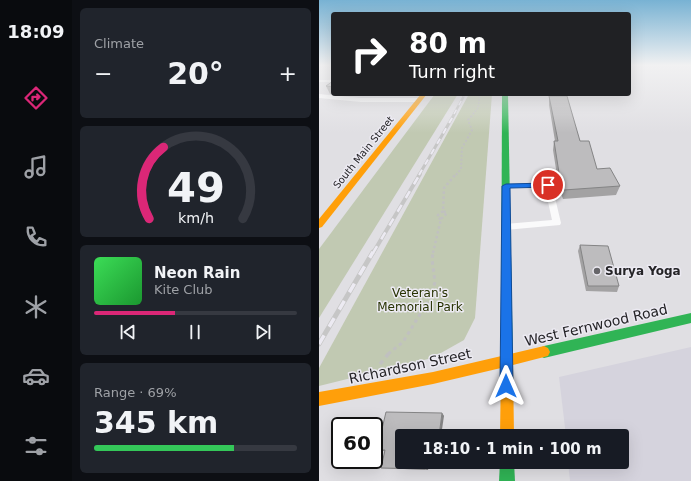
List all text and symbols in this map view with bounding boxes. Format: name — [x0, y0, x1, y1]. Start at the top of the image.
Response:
text: 18:09 — [7, 21, 65, 42]
text: 80 m — [409, 27, 487, 60]
icon: right — [343, 28, 395, 80]
text: Climate — [94, 36, 144, 51]
text: 20° — [167, 56, 224, 91]
text: − — [94, 61, 112, 86]
text: + — [279, 61, 297, 86]
text: Turn right — [409, 61, 495, 82]
icon: directions — [22, 84, 50, 112]
street label: South Main Street — [331, 114, 396, 191]
icon: music — [22, 153, 50, 181]
text: 49 — [167, 163, 224, 212]
pin — [531, 168, 565, 202]
icon: arrive — [537, 174, 559, 196]
text: km/h — [177, 210, 214, 226]
icon: phone — [22, 223, 50, 251]
text: Neon Rain — [154, 264, 240, 282]
place label: Surya Yoga — [605, 264, 681, 278]
marker: Surya Yoga — [592, 266, 602, 276]
text: Kite Club — [154, 282, 213, 297]
park label: Veteran's Memorial Park — [377, 286, 463, 314]
icon: climate — [22, 293, 50, 321]
street label: West Fernwood Road — [523, 301, 669, 349]
icon: previous — [117, 321, 139, 343]
icon: pause — [184, 321, 206, 343]
icon: next — [252, 321, 274, 343]
street label: Richardson Street — [347, 345, 473, 387]
icon: car — [22, 362, 50, 390]
position arrow — [485, 365, 527, 407]
text: Range · 69% — [94, 385, 177, 400]
text: 345 km — [94, 405, 218, 440]
speed limit sign: 60 — [331, 417, 383, 469]
icon: filters — [22, 432, 50, 460]
text: 18:10 · 1 min · 100 m — [422, 440, 602, 458]

